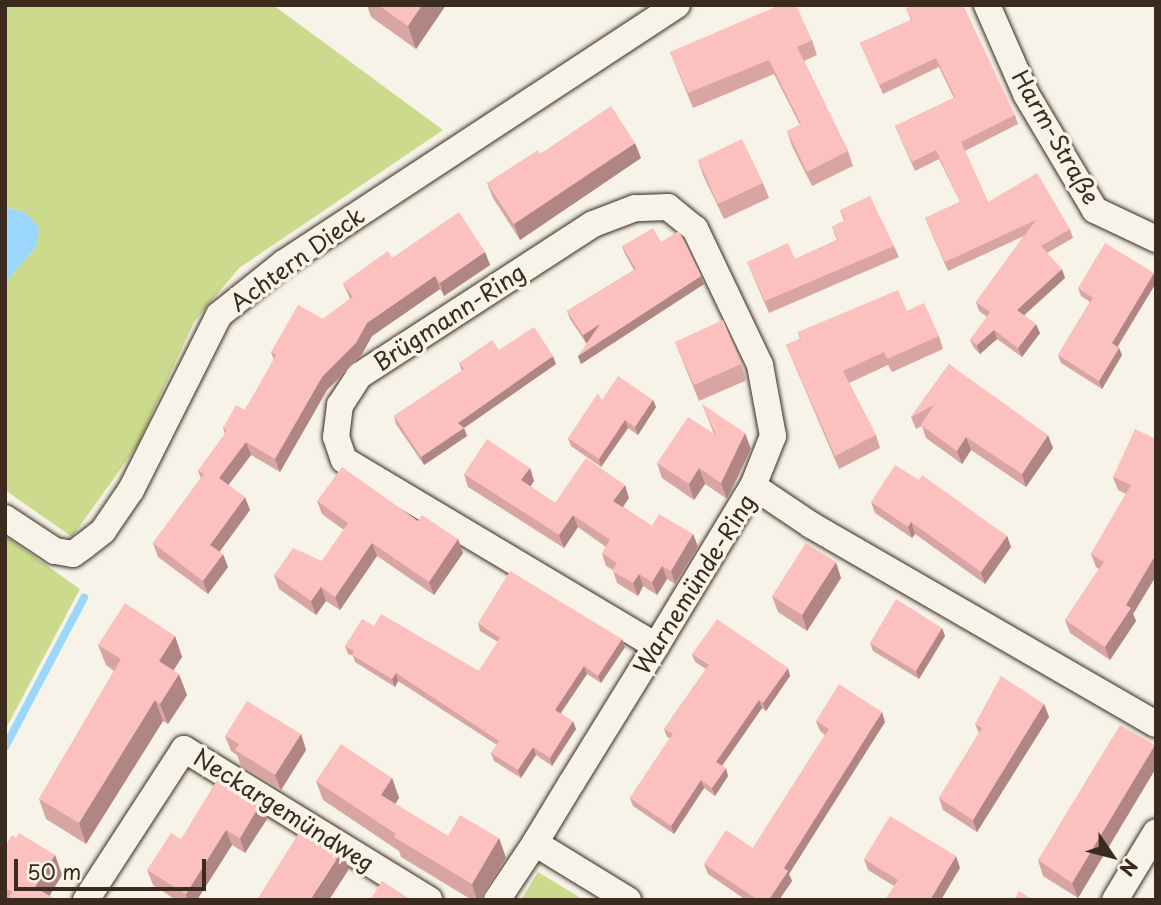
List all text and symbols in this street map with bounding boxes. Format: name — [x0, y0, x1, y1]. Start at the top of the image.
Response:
street label: Harm-Straße — [1006, 65, 1106, 209]
street label: Achtern Dieck — [225, 201, 369, 317]
street label: Brügmann-Ring — [368, 258, 530, 376]
street label: Warnemünde-Ring — [627, 489, 761, 679]
street label: Neckargemündweg — [188, 743, 380, 877]
north arrow — [1077, 821, 1147, 891]
scale bar — [18, 846, 210, 890]
text: N — [1113, 854, 1145, 882]
text: 50 m — [27, 855, 81, 887]

